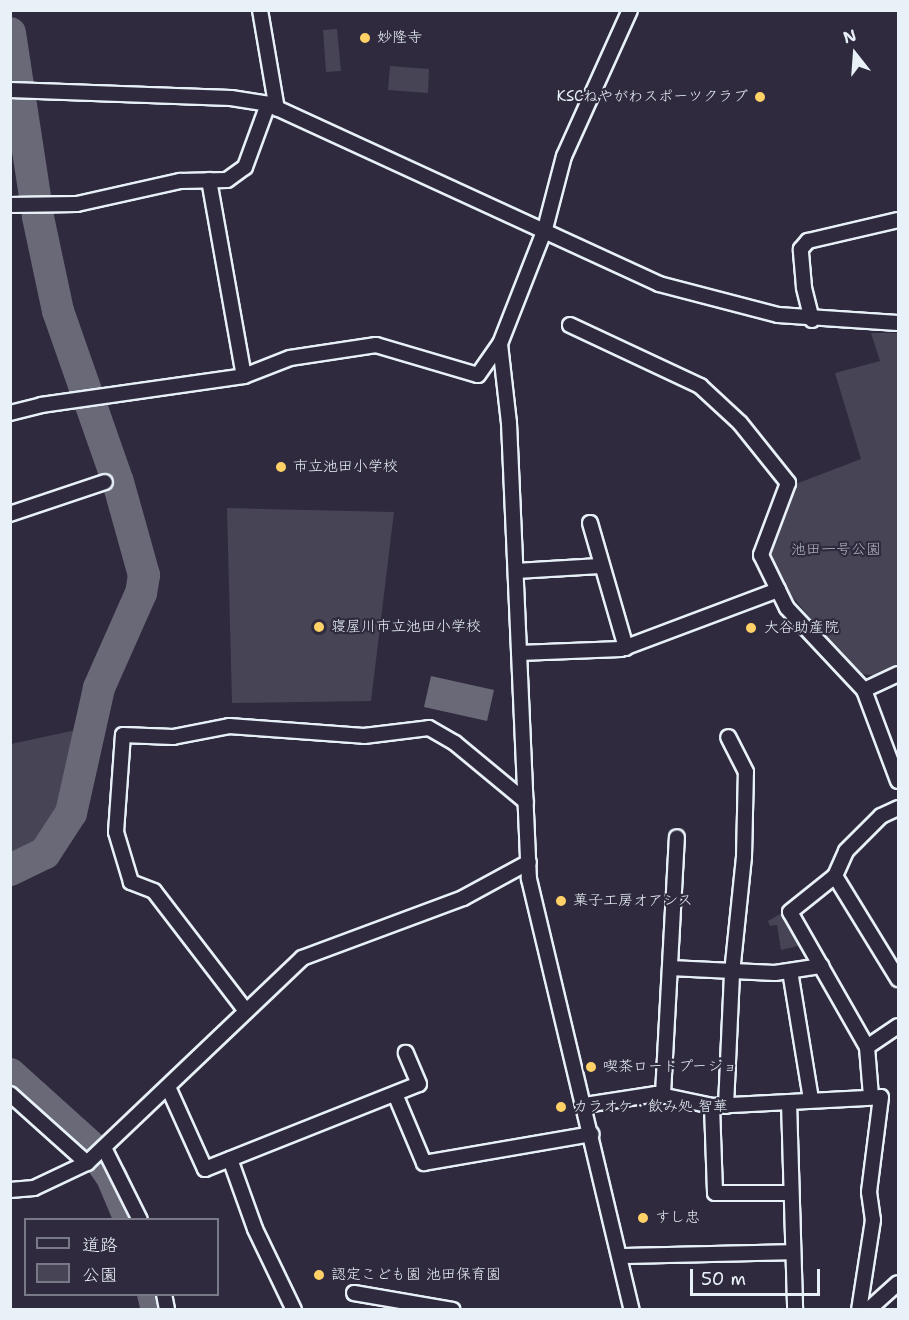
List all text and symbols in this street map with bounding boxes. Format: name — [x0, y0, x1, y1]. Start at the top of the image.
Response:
north arrow — [825, 24, 885, 84]
text: N — [840, 24, 859, 48]
place label: 妙隆寺 — [377, 29, 422, 47]
marker: 妙隆寺 — [358, 31, 372, 45]
place label: KSCねやがわスポーツクラブ — [556, 88, 748, 106]
marker: KSCねやがわスポーツクラブ — [753, 90, 767, 104]
place label: 市立池田小学校 — [293, 458, 398, 476]
marker: 市立池田小学校 — [274, 460, 288, 474]
park label: 池田一号公園 — [791, 541, 881, 559]
place label: 寝屋川市立池田小学校 — [331, 618, 481, 636]
marker: 大谷助産院 — [742, 619, 760, 637]
place label: 大谷助産院 — [764, 619, 839, 637]
marker: 寝屋川市立池田小学校 — [312, 620, 326, 634]
place label: 菓子工房オアシス — [573, 892, 693, 910]
marker: 菓子工房オアシス — [554, 894, 568, 908]
place label: 喫茶ロードプージョ — [603, 1058, 737, 1076]
marker: 喫茶ロードプージョ — [584, 1060, 598, 1074]
place label: カラオケ・飲み処 智華 — [573, 1098, 728, 1116]
marker: カラオケ・飲み処 智華 — [554, 1100, 568, 1114]
place label: すし忠 — [655, 1209, 700, 1227]
marker: すし忠 — [636, 1211, 650, 1225]
legend — [24, 1218, 219, 1296]
text: 道路 — [82, 1233, 118, 1257]
scale bar — [693, 1257, 824, 1295]
text: 公園 — [82, 1263, 118, 1287]
place label: 認定こども園 池田保育園 — [331, 1266, 501, 1284]
text: 50 m — [701, 1267, 746, 1291]
marker: 認定こども園 池田保育園 — [312, 1268, 326, 1282]

